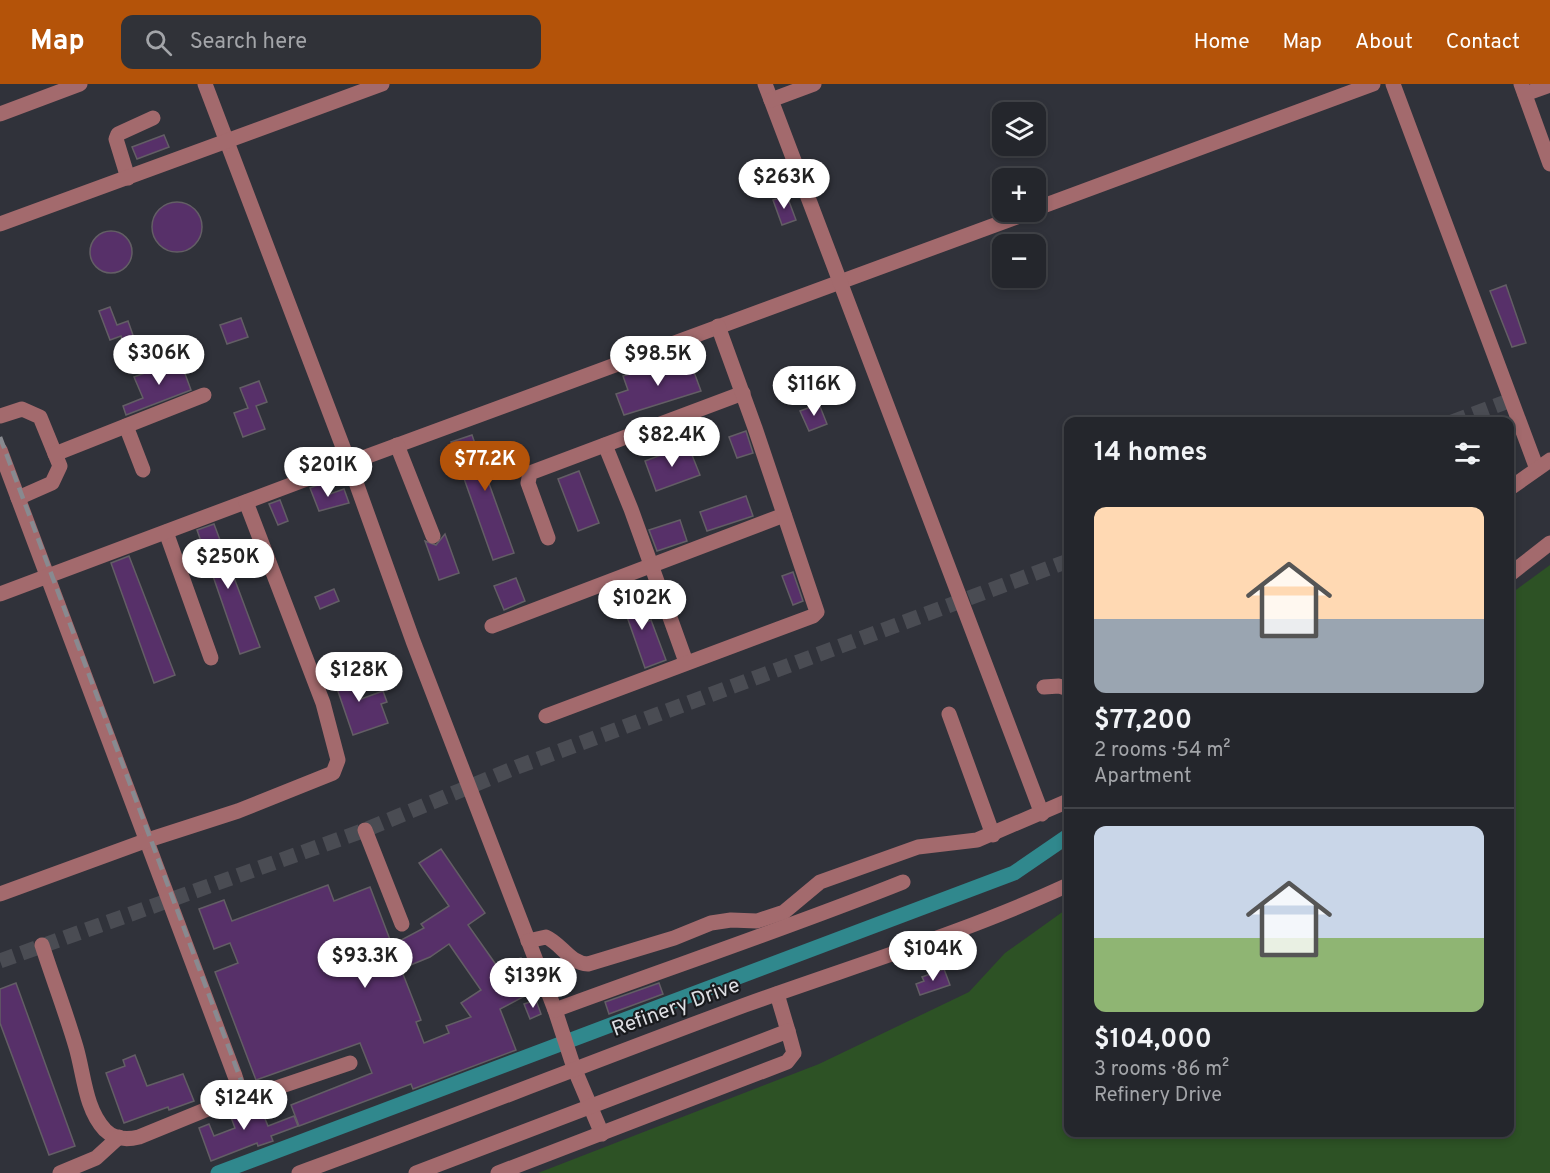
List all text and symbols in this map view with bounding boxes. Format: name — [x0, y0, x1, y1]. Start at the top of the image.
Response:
search box — [121, 15, 541, 69]
text: Map — [30, 24, 85, 60]
icon: search — [142, 26, 175, 59]
text: Search here — [190, 29, 307, 56]
text: Home — [1194, 29, 1250, 56]
text: Map — [1283, 29, 1322, 56]
text: About — [1355, 29, 1413, 56]
text: Contact — [1446, 29, 1520, 56]
map controls — [992, 102, 1046, 288]
button: layers — [992, 102, 1046, 156]
pin: $263K — [742, 159, 826, 210]
text: $263K — [753, 165, 815, 191]
button: + — [992, 168, 1046, 222]
button: − — [992, 234, 1046, 288]
pin: $306K — [117, 335, 201, 386]
pin: $98.5K — [609, 336, 707, 387]
text: $306K — [127, 341, 191, 367]
text: $98.5K — [624, 342, 692, 368]
pin: $116K — [772, 366, 856, 417]
text: $116K — [787, 372, 841, 398]
pin: $82.4K — [623, 417, 721, 468]
text: $82.4K — [638, 423, 706, 449]
text: 14 homes — [1094, 437, 1208, 470]
icon: filters — [1451, 437, 1484, 470]
pin: $77.2K — [436, 441, 534, 492]
pin: $201K — [286, 447, 370, 498]
text: $77.2K — [454, 447, 516, 473]
text: $201K — [298, 453, 358, 479]
pin: $250K — [186, 539, 270, 590]
text: $250K — [196, 545, 260, 571]
icon: home — [1235, 546, 1343, 654]
pin: $102K — [600, 580, 684, 631]
text: $102K — [612, 586, 672, 612]
pin: $128K — [317, 652, 401, 703]
text: $128K — [330, 658, 388, 684]
text: $77,200 — [1094, 705, 1192, 738]
text: 2 rooms · 54 m² — [1094, 738, 1231, 764]
text: Apartment — [1094, 764, 1192, 790]
icon: home — [1235, 865, 1343, 973]
pin: $104K — [891, 931, 975, 982]
text: $104K — [903, 937, 963, 963]
pin: $93.3K — [316, 938, 414, 989]
text: $93.3K — [332, 944, 398, 970]
pin: $139K — [491, 958, 575, 1009]
text: $139K — [504, 964, 562, 990]
street label: Refinery Drive — [608, 972, 744, 1044]
text: $104,000 — [1094, 1024, 1212, 1057]
text: 3 rooms · 86 m² — [1094, 1057, 1229, 1083]
pin: $124K — [202, 1080, 286, 1131]
text: Refinery Drive — [1094, 1083, 1222, 1109]
text: $124K — [214, 1086, 274, 1112]

